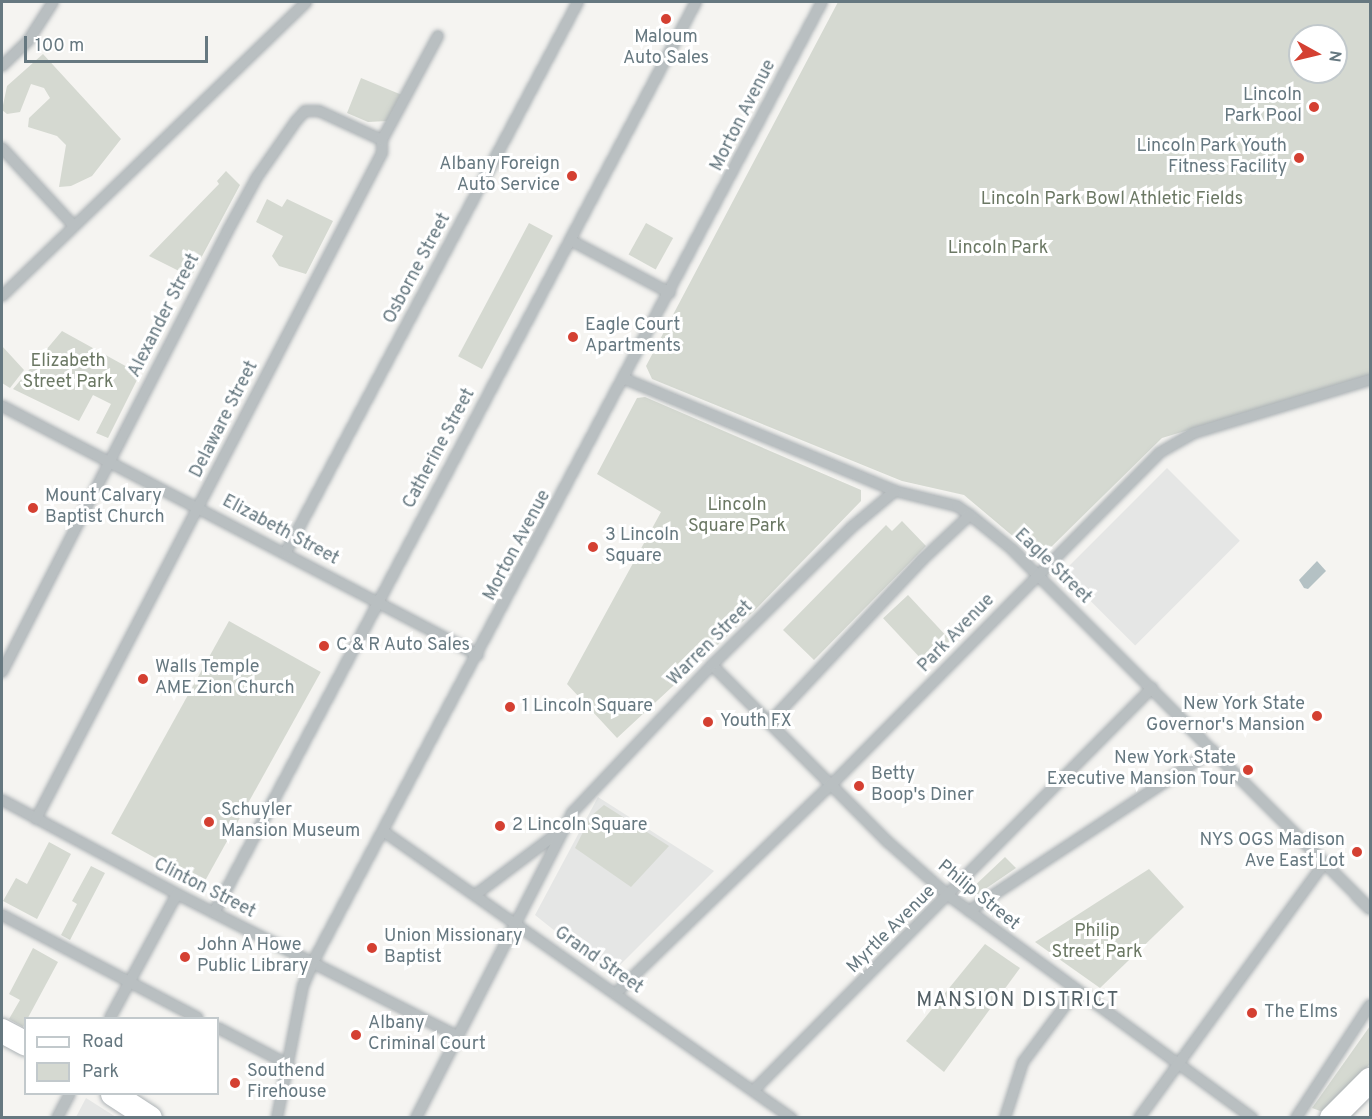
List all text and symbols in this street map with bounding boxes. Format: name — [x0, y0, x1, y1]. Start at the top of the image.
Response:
marker: Maloum Auto Sales — [659, 12, 673, 26]
scale bar — [27, 24, 212, 62]
north arrow — [1288, 24, 1348, 84]
place label: Maloum Auto Sales — [623, 28, 709, 70]
text: 100 m — [35, 35, 84, 58]
text: N — [1323, 49, 1345, 63]
street label: Morton Avenue — [706, 56, 782, 176]
place label: Lincoln Park Pool — [1224, 86, 1302, 128]
marker: Lincoln Park Pool — [1307, 100, 1321, 114]
place label: Lincoln Park Youth Fitness Facility — [1136, 137, 1287, 180]
marker: Lincoln Park Youth Fitness Facility — [1292, 151, 1306, 165]
place label: Albany Foreign Auto Service — [439, 155, 560, 198]
marker: Albany Foreign Auto Service — [565, 169, 579, 183]
park label: Lincoln Park Bowl Athletic Fields — [980, 189, 1244, 211]
street label: Osborne Street — [380, 210, 456, 328]
park label: Lincoln Park — [948, 238, 1048, 260]
street label: Alexander Street — [125, 251, 205, 381]
place label: Eagle Court Apartments — [585, 316, 681, 358]
marker: Eagle Court Apartments — [566, 330, 580, 344]
park label: Elizabeth Street Park — [23, 352, 113, 394]
street label: Delaware Street — [186, 358, 264, 482]
street label: Catherine Street — [399, 385, 481, 513]
place label: Mount Calvary Baptist Church — [45, 487, 165, 530]
street label: Morton Avenue — [480, 487, 556, 605]
street label: Elizabeth Street — [218, 491, 342, 571]
park label: Lincoln Square Park — [688, 496, 786, 538]
marker: Mount Calvary Baptist Church — [26, 501, 40, 515]
street label: Eagle Street — [1009, 525, 1095, 609]
place label: 3 Lincoln Square — [605, 526, 679, 568]
marker: 3 Lincoln Square — [586, 540, 600, 554]
street label: Park Avenue — [914, 590, 1000, 678]
street label: Warren Street — [664, 597, 758, 691]
place label: C & R Auto Sales — [336, 635, 471, 657]
marker: C & R Auto Sales — [317, 639, 331, 653]
place label: Walls Temple AME Zion Church — [155, 658, 295, 700]
marker: Walls Temple AME Zion Church — [136, 672, 150, 686]
place label: New York State Governor's Mansion — [1146, 695, 1305, 738]
place label: 1 Lincoln Square — [522, 696, 653, 718]
marker: 1 Lincoln Square — [503, 700, 517, 714]
marker: New York State Governor's Mansion — [1310, 709, 1324, 723]
place label: Youth FX — [720, 711, 792, 733]
marker: Youth FX — [701, 715, 715, 729]
place label: New York State Executive Mansion Tour — [1046, 749, 1236, 792]
marker: New York State Executive Mansion Tour — [1241, 763, 1255, 777]
place label: Betty Boop's Diner — [871, 765, 974, 808]
marker: Betty Boop's Diner — [852, 779, 866, 793]
place label: Schuyler Mansion Museum — [221, 801, 360, 844]
marker: Schuyler Mansion Museum — [202, 815, 216, 829]
place label: 2 Lincoln Square — [512, 815, 647, 837]
marker: 2 Lincoln Square — [493, 819, 507, 833]
place label: NYS OGS Madison Ave East Lot — [1199, 831, 1345, 874]
marker: NYS OGS Madison Ave East Lot — [1350, 845, 1364, 859]
street label: Clinton Street — [150, 854, 258, 924]
street label: Philip Street — [933, 856, 1023, 936]
street label: Myrtle Avenue — [843, 881, 941, 979]
park label: Philip Street Park — [1052, 922, 1142, 964]
street label: Grand Street — [550, 923, 646, 999]
place label: Union Missionary Baptist — [384, 927, 522, 970]
place label: John A Howe Public Library — [197, 936, 309, 978]
marker: Union Missionary Baptist — [365, 941, 379, 955]
marker: John A Howe Public Library — [178, 950, 192, 964]
district label: MANSION DISTRICT — [916, 989, 1120, 1013]
place label: The Elms — [1264, 1002, 1338, 1024]
marker: The Elms — [1245, 1006, 1259, 1020]
place label: Albany Criminal Court — [368, 1014, 486, 1056]
legend — [24, 1017, 219, 1095]
marker: Albany Criminal Court — [349, 1028, 363, 1042]
text: Road — [82, 1031, 124, 1054]
text: Park — [82, 1061, 119, 1084]
place label: Southend Firehouse — [247, 1062, 326, 1104]
marker: Southend Firehouse — [228, 1076, 242, 1090]

